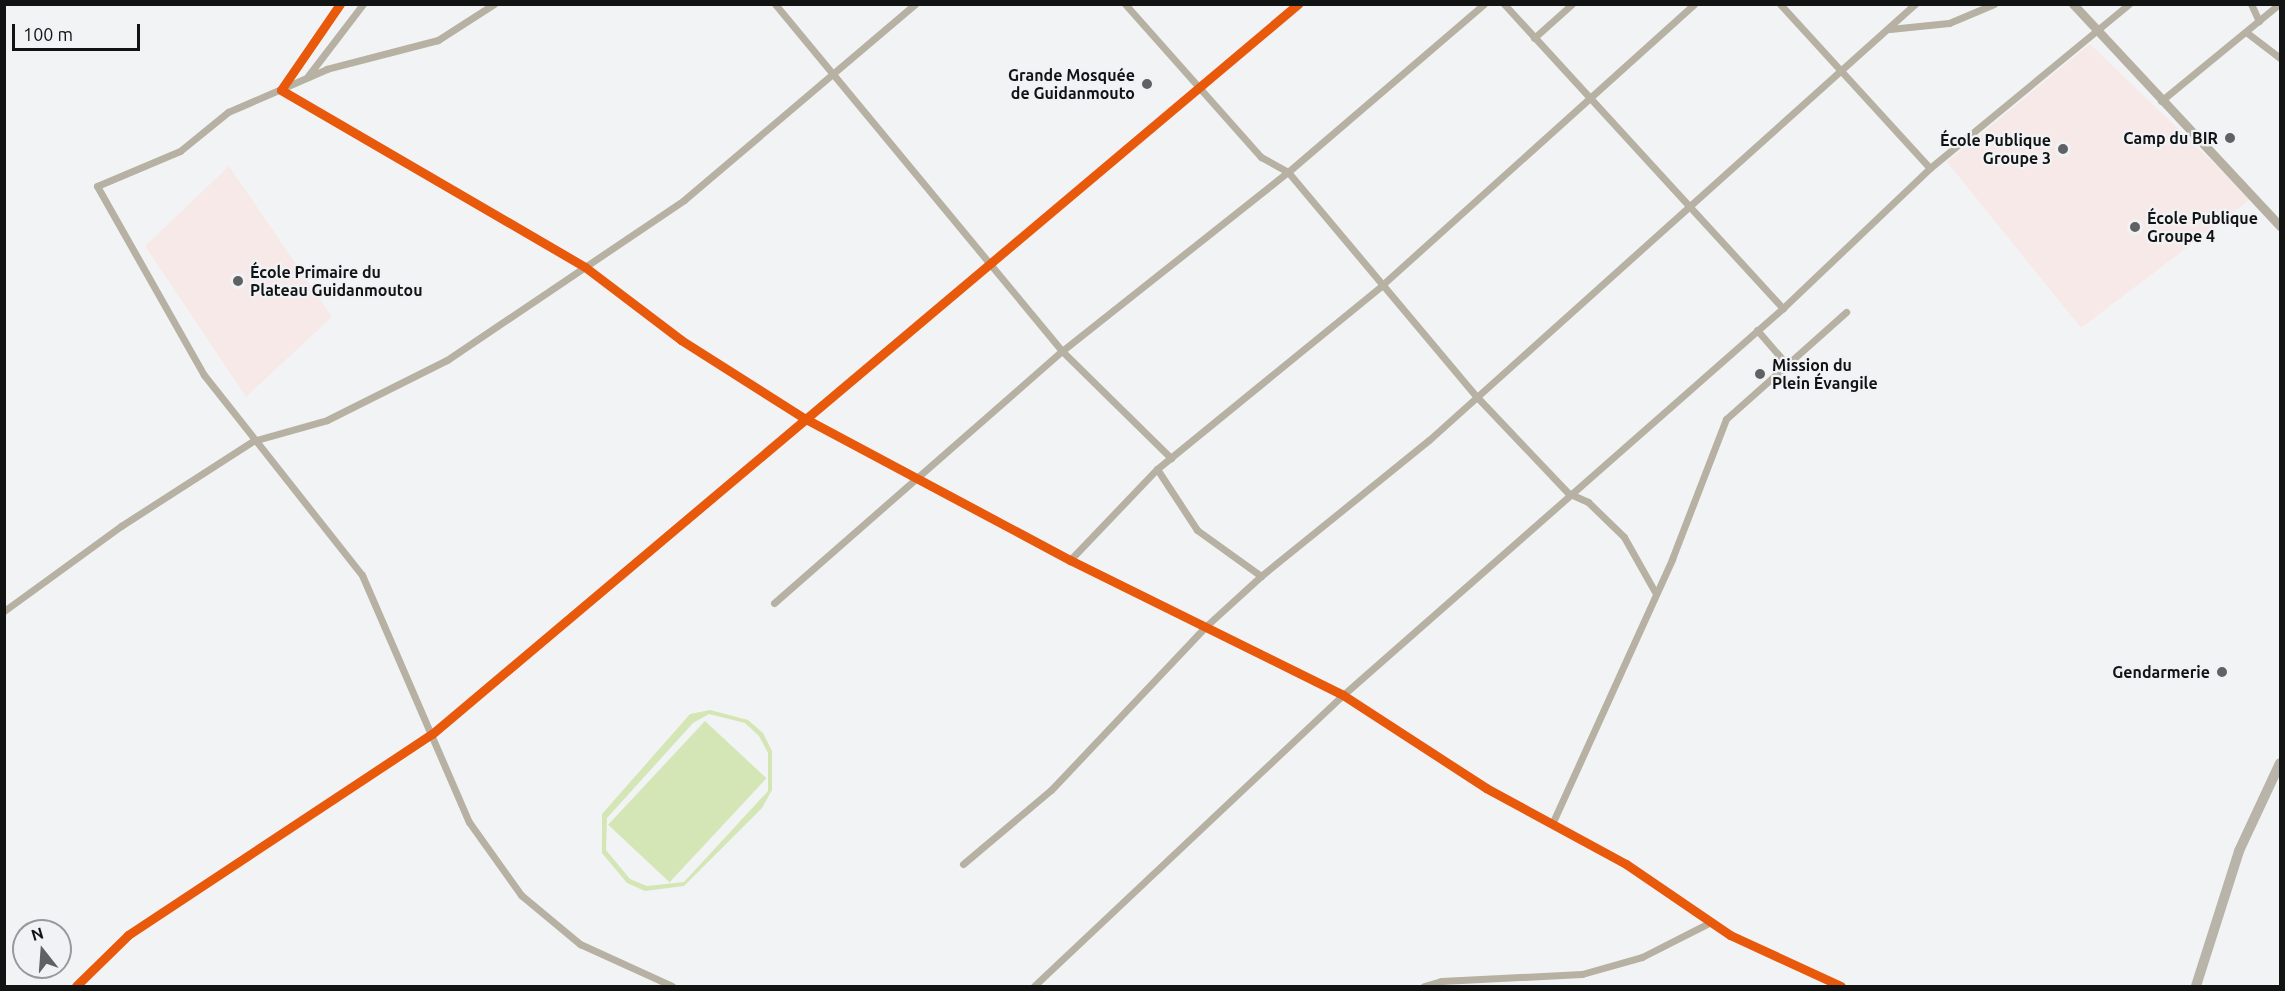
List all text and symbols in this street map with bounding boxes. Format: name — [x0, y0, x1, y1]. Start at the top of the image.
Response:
scale bar — [15, 12, 142, 50]
text: 100 m — [23, 24, 73, 44]
place label: Grande Mosquée de Guidanmouto — [1008, 65, 1135, 103]
marker: Grande Mosquée de Guidanmouto — [1140, 77, 1154, 91]
place label: Camp du BIR — [2123, 128, 2218, 148]
place label: École Publique Groupe 3 — [1940, 130, 2051, 168]
marker: Camp du BIR — [2223, 131, 2237, 145]
marker: École Publique Groupe 3 — [2056, 142, 2070, 156]
place label: École Publique Groupe 4 — [2147, 208, 2258, 246]
marker: École Publique Groupe 4 — [2128, 220, 2142, 234]
place label: École Primaire du Plateau Guidanmoutou — [250, 262, 422, 300]
marker: École Primaire du Plateau Guidanmoutou — [231, 274, 245, 288]
place label: Mission du Plein Évangile — [1772, 355, 1878, 393]
marker: Mission du Plein Évangile — [1753, 367, 1767, 381]
place label: Gendarmerie — [2112, 662, 2210, 682]
marker: Gendarmerie — [2215, 665, 2229, 679]
north arrow — [12, 919, 72, 979]
text: N — [29, 923, 46, 944]

